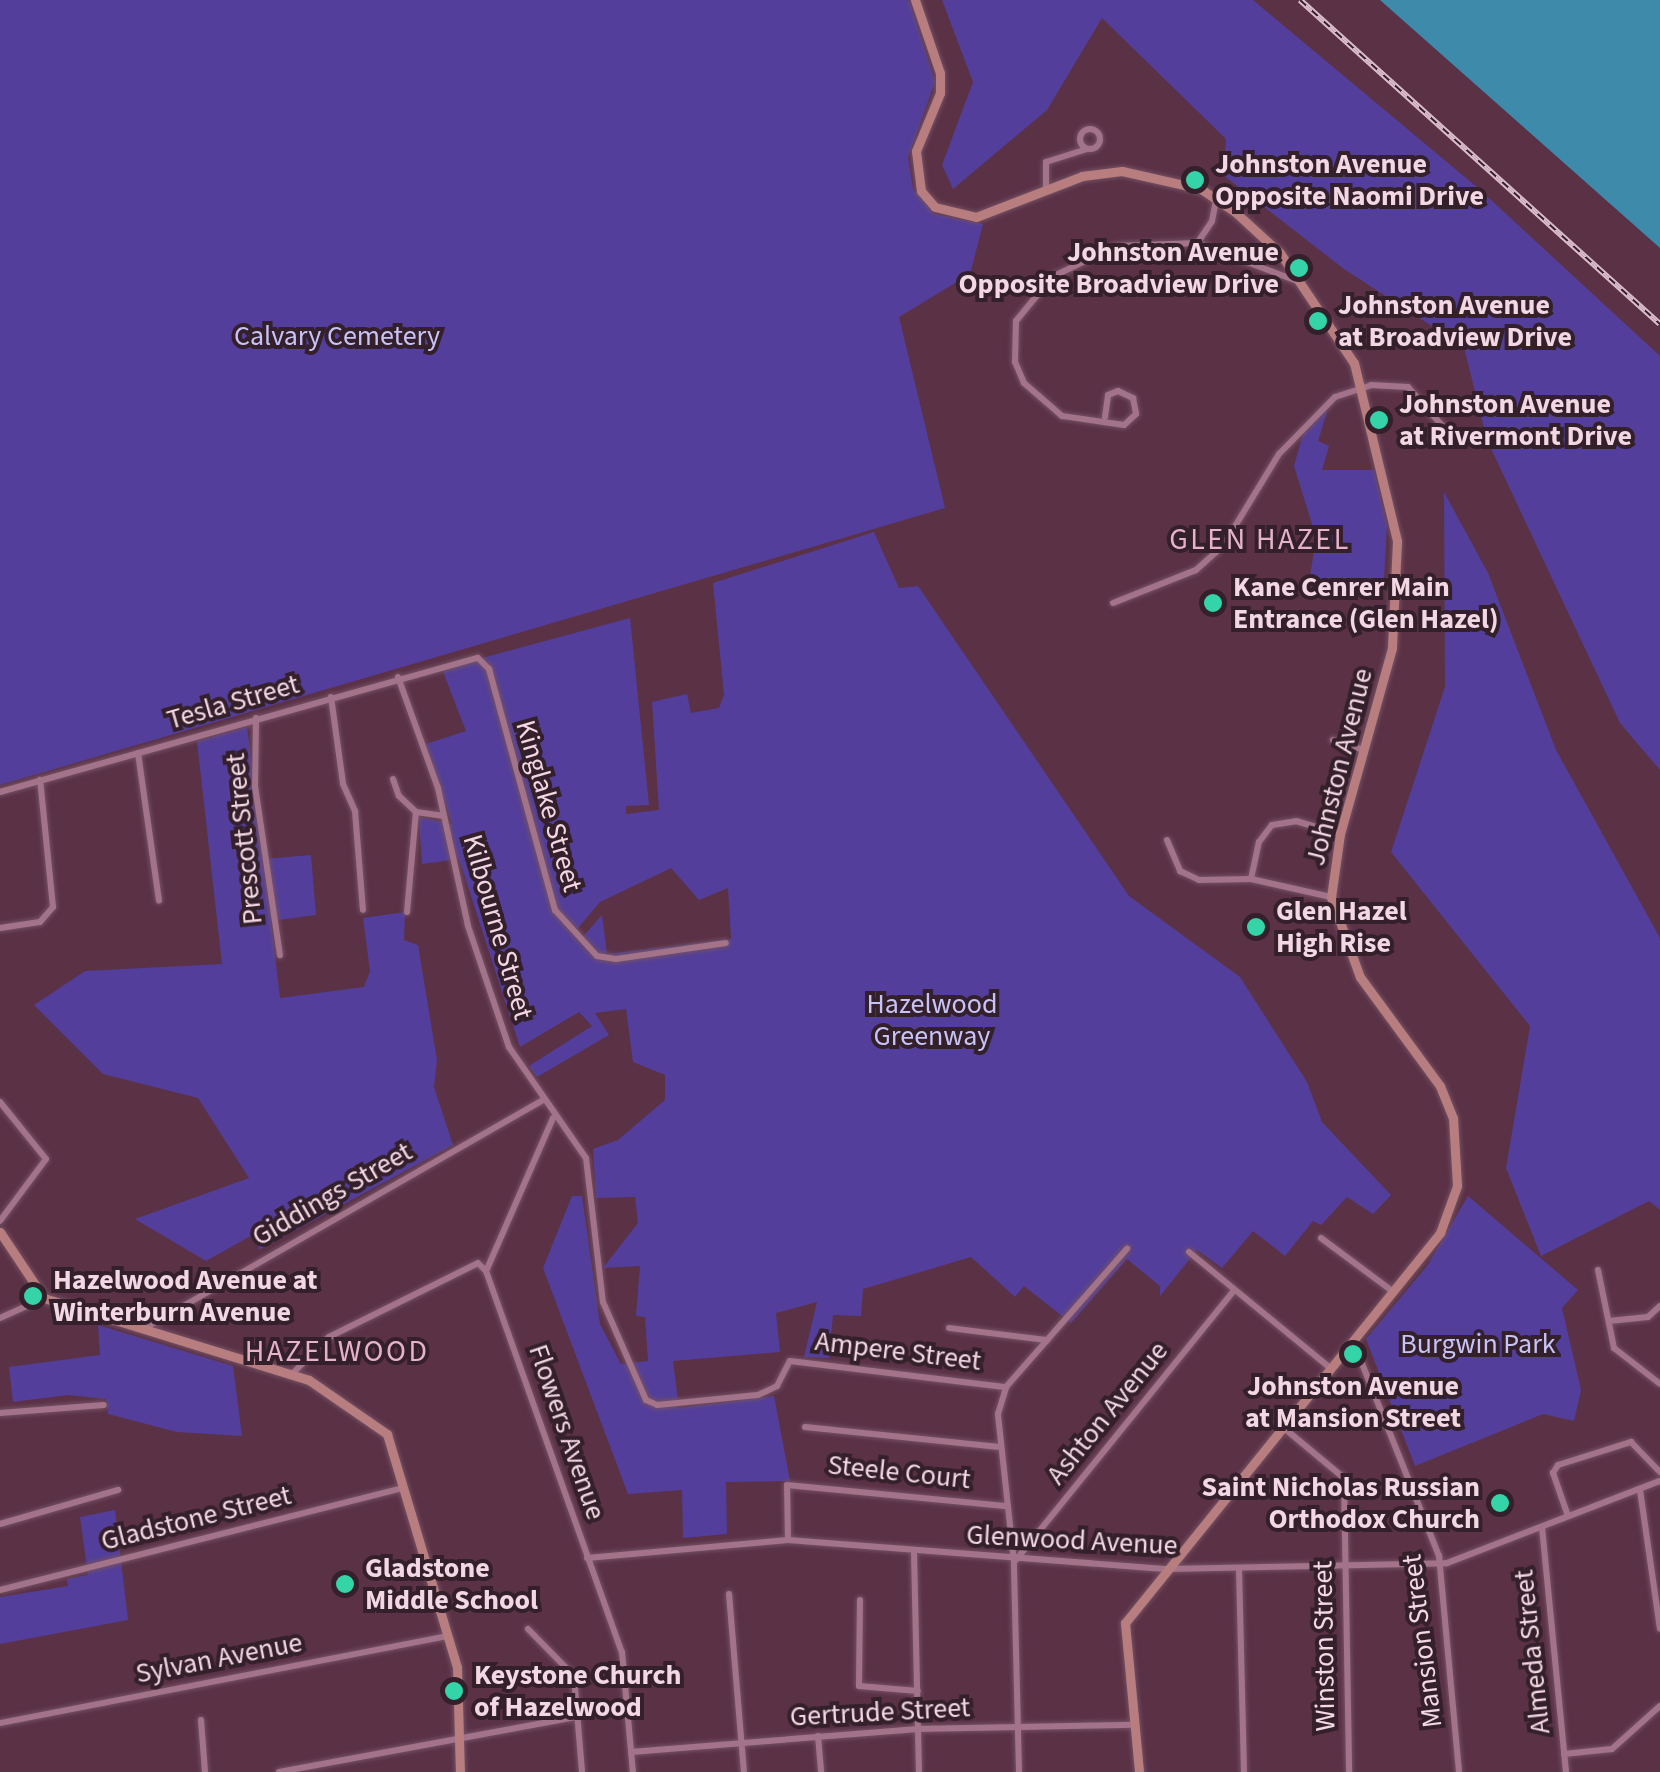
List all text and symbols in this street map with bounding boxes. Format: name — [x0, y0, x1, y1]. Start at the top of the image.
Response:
place label: Johnston Avenue Opposite Naomi Drive — [1215, 147, 1484, 213]
marker: Johnston Avenue Opposite Naomi Drive — [1184, 169, 1206, 191]
place label: Johnston Avenue Opposite Broadview Drive — [958, 235, 1279, 301]
marker: Johnston Avenue Opposite Broadview Drive — [1288, 257, 1310, 279]
place label: Johnston Avenue at Broadview Drive — [1338, 288, 1572, 354]
marker: Johnston Avenue at Broadview Drive — [1307, 310, 1329, 332]
park label: Calvary Cemetery — [234, 319, 440, 353]
place label: Johnston Avenue at Rivermont Drive — [1399, 387, 1632, 453]
marker: Johnston Avenue at Rivermont Drive — [1368, 409, 1390, 431]
district label: GLEN HAZEL — [1169, 522, 1351, 558]
place label: Kane Cenrer Main Entrance (Glen Hazel) — [1233, 570, 1499, 636]
marker: Kane Cenrer Main Entrance (Glen Hazel) — [1202, 592, 1224, 614]
street label: Johnston Avenue — [1298, 665, 1380, 869]
street label: Tesla Street — [163, 667, 303, 737]
street label: Kinglake Street — [508, 716, 590, 896]
street label: Prescott Street — [218, 752, 270, 926]
street label: Kilbourne Street — [456, 831, 540, 1023]
place label: Glen Hazel High Rise — [1276, 894, 1407, 960]
marker: Glen Hazel High Rise — [1245, 916, 1267, 938]
park label: Hazelwood Greenway — [867, 987, 997, 1053]
street label: Giddings Street — [246, 1135, 418, 1253]
place label: Hazelwood Avenue at Winterburn Avenue — [53, 1263, 317, 1329]
marker: Hazelwood Avenue at Winterburn Avenue — [22, 1285, 44, 1307]
street label: Ampere Street — [813, 1324, 983, 1378]
park label: Burgwin Park — [1400, 1327, 1556, 1361]
district label: HAZELWOOD — [245, 1334, 429, 1370]
street label: Ashton Avenue — [1039, 1335, 1175, 1491]
street label: Flowers Avenue — [521, 1340, 613, 1524]
marker: Johnston Avenue at Mansion Street — [1342, 1343, 1364, 1365]
place label: Johnston Avenue at Mansion Street — [1245, 1369, 1461, 1435]
street label: Steele Court — [826, 1448, 972, 1496]
place label: Saint Nicholas Russian Orthodox Church — [1201, 1470, 1480, 1536]
street label: Gladstone Street — [98, 1478, 294, 1558]
marker: Saint Nicholas Russian Orthodox Church — [1489, 1492, 1511, 1514]
street label: Glenwood Avenue — [966, 1518, 1178, 1562]
place label: Gladstone Middle School — [365, 1551, 538, 1617]
street label: Mansion Street — [1395, 1552, 1449, 1730]
street label: Winston Street — [1306, 1560, 1342, 1732]
street label: Almeda Street — [1507, 1568, 1557, 1736]
marker: Gladstone Middle School — [334, 1573, 356, 1595]
street label: Sylvan Avenue — [133, 1625, 305, 1691]
place label: Keystone Church of Hazelwood — [474, 1658, 682, 1724]
marker: Keystone Church of Hazelwood — [443, 1680, 465, 1702]
street label: Gertrude Street — [789, 1691, 971, 1733]

